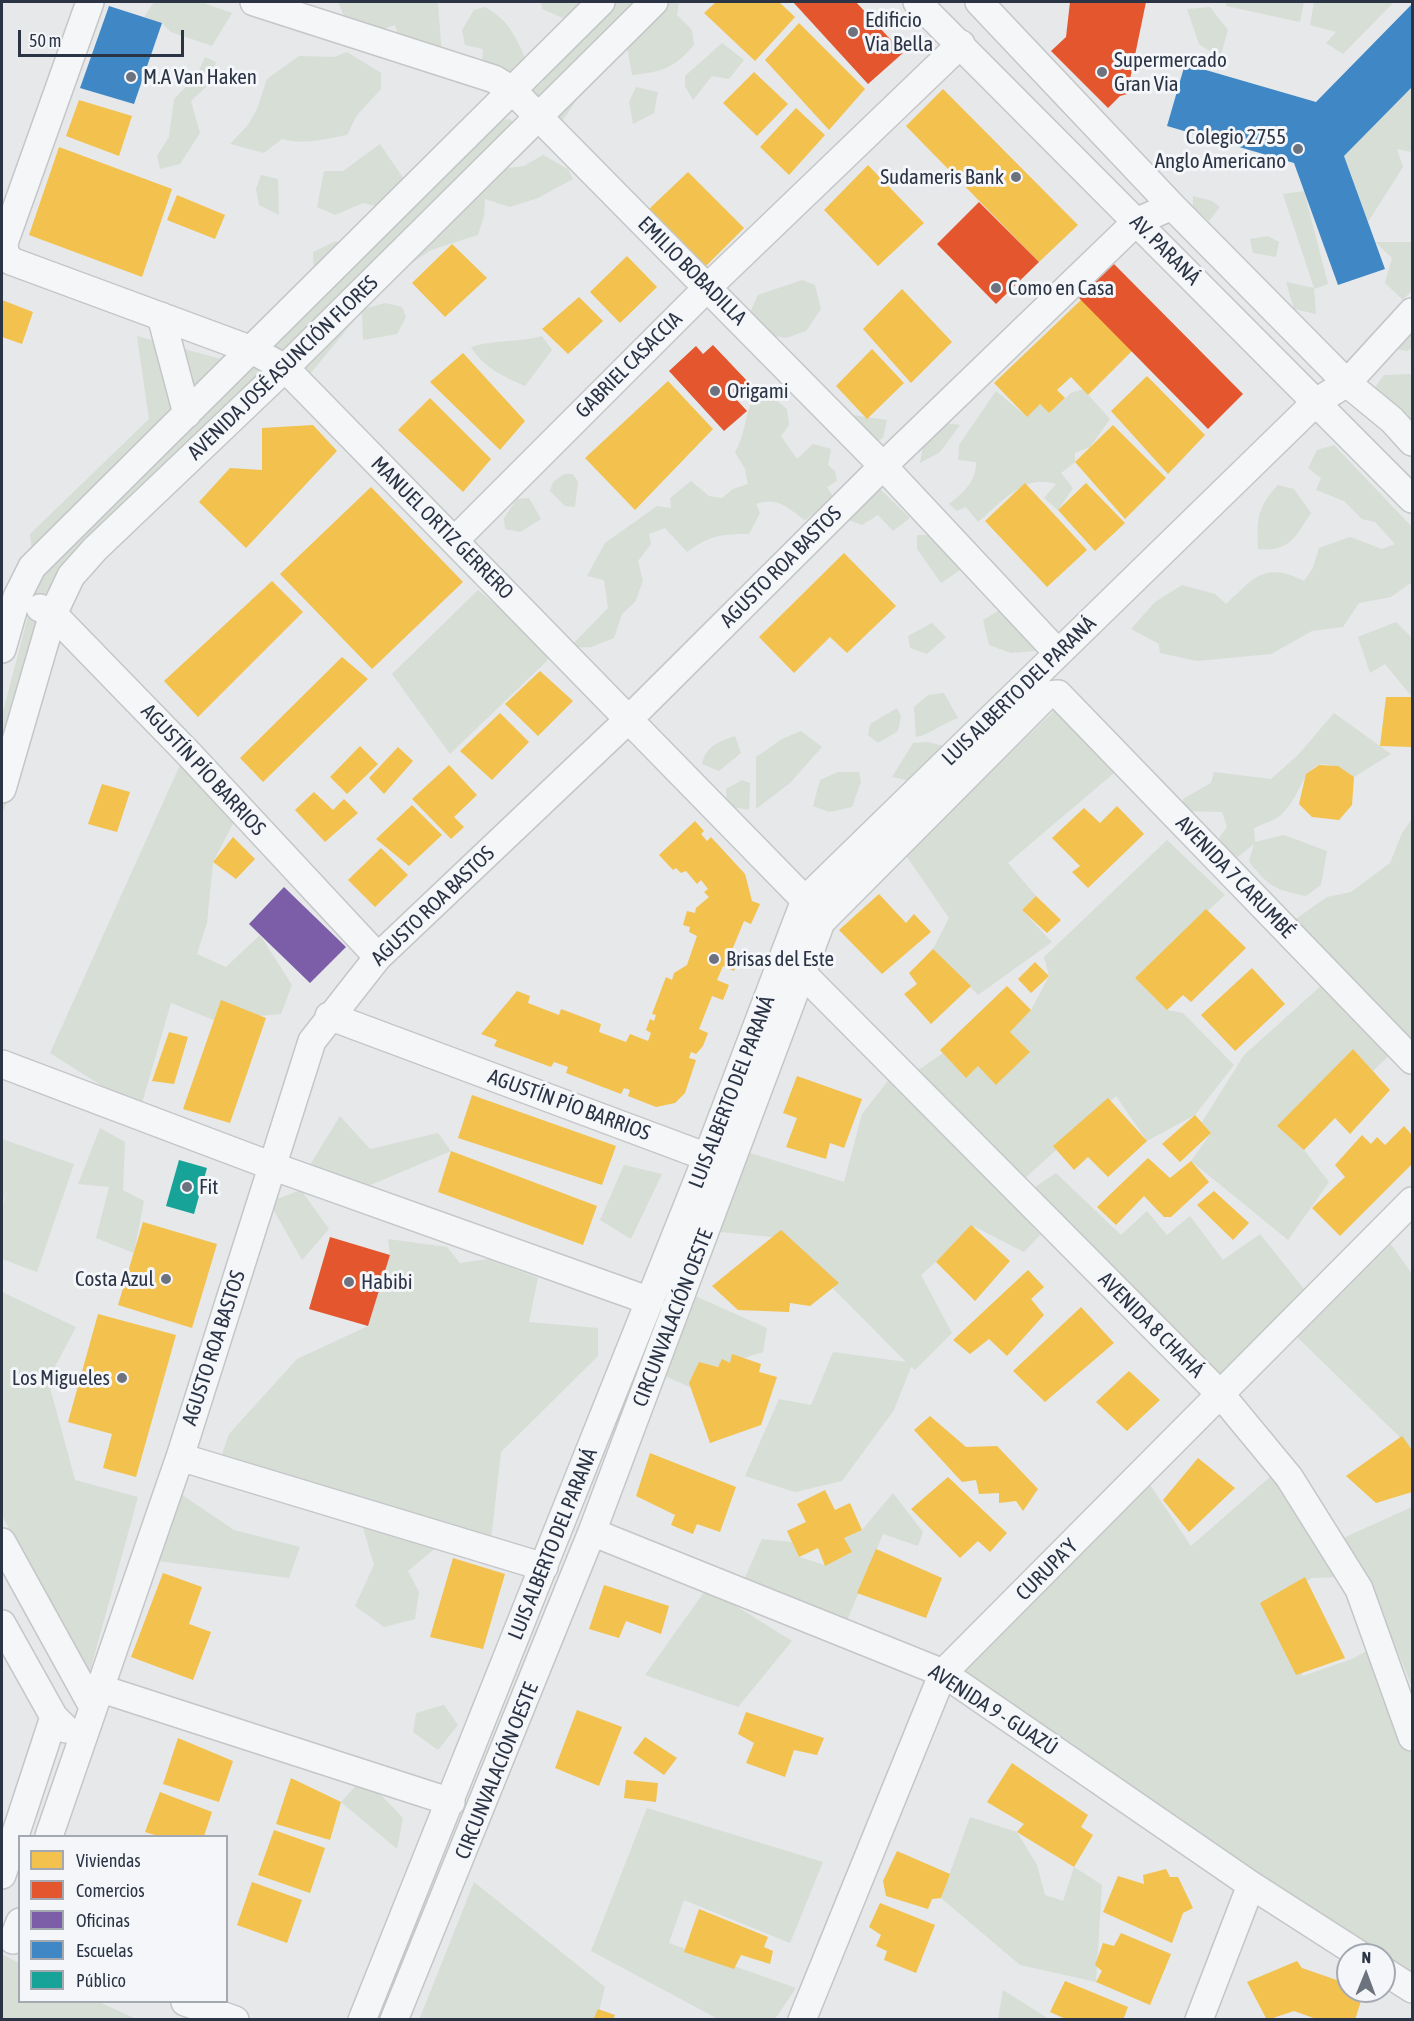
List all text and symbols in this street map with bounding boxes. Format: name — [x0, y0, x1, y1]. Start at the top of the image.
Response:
place label: Edificio Via Bella — [865, 7, 933, 57]
scale bar — [21, 18, 188, 56]
marker: Edificio Via Bella — [846, 25, 860, 39]
text: 50 m — [29, 30, 61, 51]
place label: Supermercado Gran Via — [1114, 47, 1227, 97]
place label: M.A Van Haken — [143, 64, 257, 90]
marker: Supermercado Gran Via — [1095, 65, 1109, 79]
marker: M.A Van Haken — [124, 70, 138, 84]
place label: Colegio 2755 Anglo Americano — [1155, 124, 1286, 174]
marker: Colegio 2755 Anglo Americano — [1291, 142, 1305, 156]
place label: Sudameris Bank — [880, 164, 1004, 190]
marker: Sudameris Bank — [1009, 170, 1023, 184]
street label: AV. PARANÁ — [1125, 210, 1205, 290]
street label: EMILIO BOBADILLA — [632, 211, 752, 331]
street label: AVENIDA JOSÉ ASUNCIÓN FLORES — [183, 271, 383, 465]
place label: Como en Casa — [1008, 275, 1114, 301]
marker: Como en Casa — [989, 281, 1003, 295]
street label: GABRIEL CASACCIA — [571, 307, 687, 423]
place label: Origami — [727, 378, 789, 404]
marker: Origami — [708, 384, 722, 398]
street label: MANUEL ORTIZ GERRERO — [365, 451, 519, 605]
street label: AGUSTO ROA BASTOS — [715, 501, 847, 633]
street label: LUIS ALBERTO DEL PARANÁ — [937, 611, 1101, 771]
street label: AGUSTÍN PÍO BARRIOS — [135, 699, 271, 841]
street label: AVENIDA 7 CARUMBÉ — [1170, 811, 1300, 943]
street label: AGUSTO ROA BASTOS — [366, 841, 500, 971]
place label: Brisas del Este — [726, 946, 834, 972]
marker: Brisas del Este — [707, 952, 721, 966]
street label: LUIS ALBERTO DEL PARANÁ — [684, 992, 780, 1192]
street label: AGUSTÍN PÍO BARRIOS — [484, 1064, 654, 1146]
place label: Fit — [199, 1174, 218, 1200]
marker: Fit — [180, 1180, 194, 1194]
street label: CIRCUNVALACIÓN OESTE — [627, 1226, 719, 1410]
place label: Costa Azul — [75, 1266, 154, 1292]
street label: AGUSTO ROA BASTOS — [177, 1267, 251, 1429]
street label: AVENIDA 8 CHAHÁ — [1093, 1267, 1209, 1383]
place label: Habibi — [361, 1269, 413, 1295]
marker: Costa Azul — [159, 1272, 173, 1286]
marker: Habibi — [342, 1275, 356, 1289]
place label: Los Migueles — [12, 1365, 110, 1391]
marker: Los Migueles — [115, 1371, 129, 1385]
street label: LUIS ALBERTO DEL PARANÁ — [503, 1445, 603, 1643]
street label: CURUPA´Y — [1011, 1534, 1083, 1606]
street label: AVENIDA 9 - GUAZÚ — [924, 1659, 1062, 1761]
street label: CIRCUNVALACIÓN OESTE — [450, 1679, 544, 1863]
legend — [18, 1835, 228, 2003]
text: Viviendas — [76, 1850, 141, 1871]
text: Comercios — [76, 1880, 145, 1901]
text: Oficinas — [76, 1910, 130, 1931]
text: Escuelas — [76, 1940, 133, 1961]
north arrow — [1336, 1943, 1396, 2003]
text: N — [1361, 1948, 1371, 1966]
text: Público — [76, 1970, 126, 1991]

